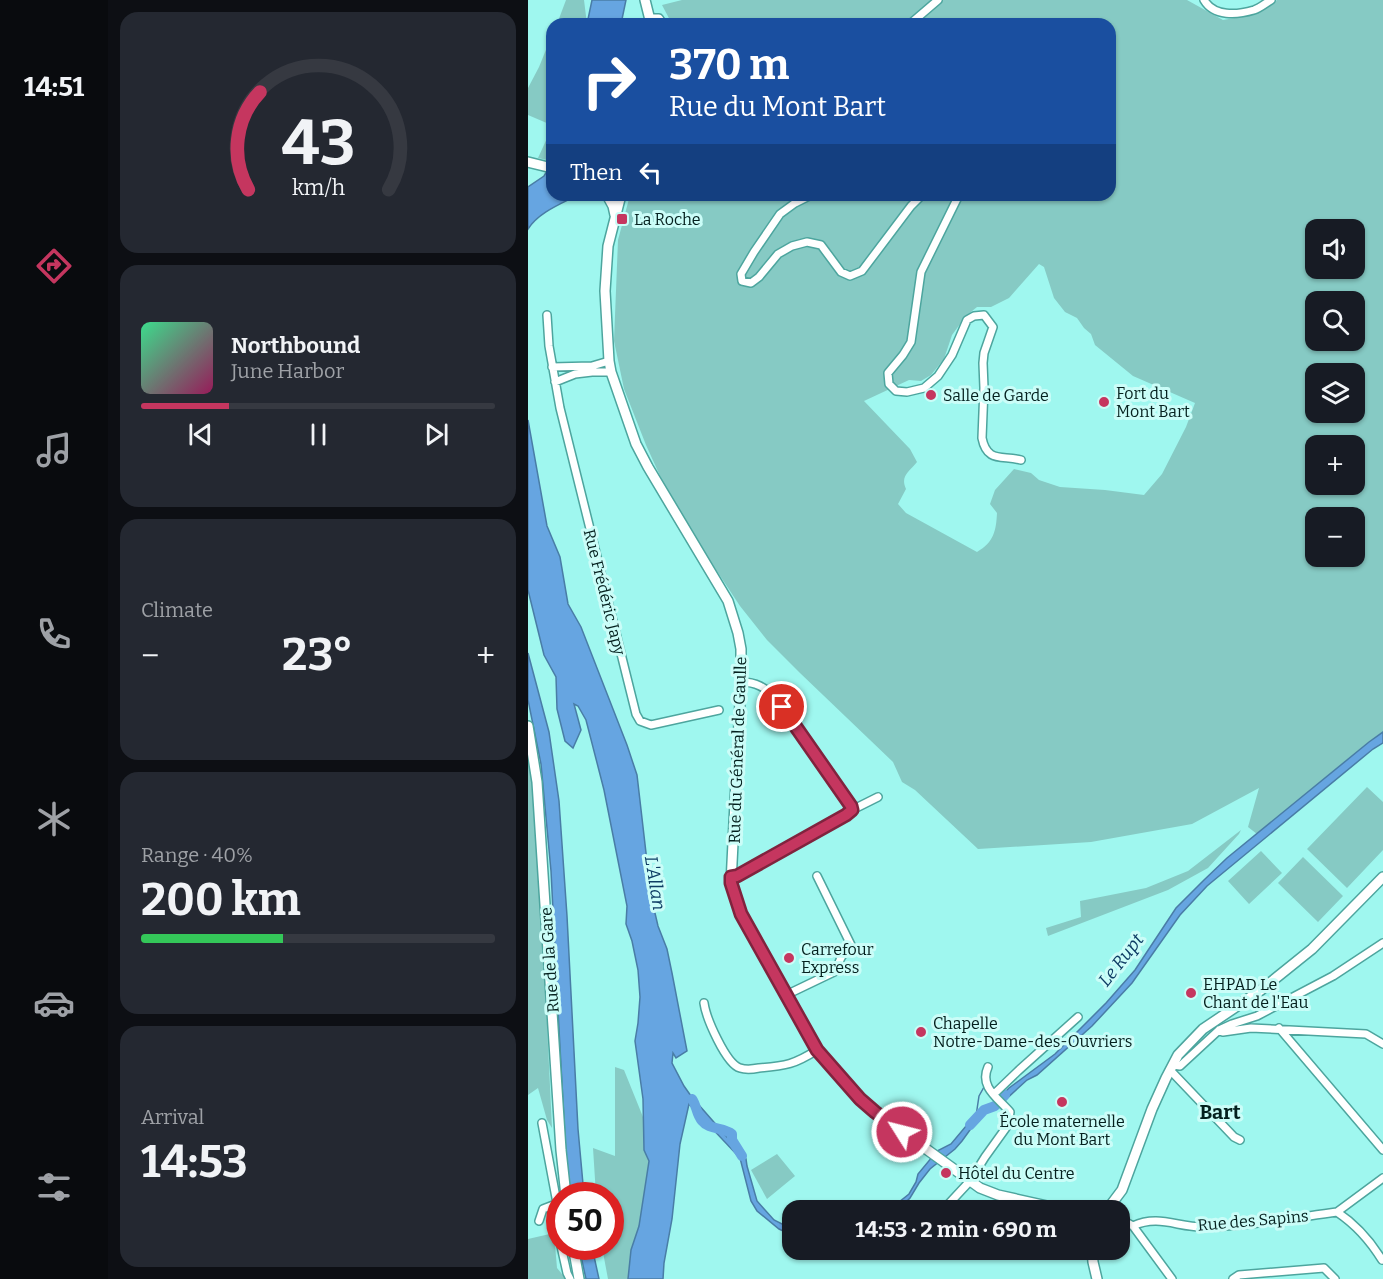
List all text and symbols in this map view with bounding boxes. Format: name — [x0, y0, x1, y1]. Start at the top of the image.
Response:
text: 370 m — [669, 40, 789, 90]
icon: right — [570, 42, 648, 120]
text: 14:51 — [24, 71, 84, 103]
text: Rue du Mont Bart — [669, 91, 886, 123]
text: 43 — [281, 106, 355, 181]
icon: left — [634, 156, 667, 189]
text: Then — [570, 159, 622, 186]
text: km/h — [291, 175, 345, 201]
place label: La Roche — [634, 210, 701, 229]
marker: La Roche — [615, 212, 629, 226]
map controls — [1305, 219, 1365, 567]
button: sound — [1305, 219, 1365, 279]
icon: directions — [33, 245, 75, 287]
button: search — [1305, 291, 1365, 351]
text: Northbound — [231, 332, 360, 359]
text: June Harbor — [231, 359, 344, 383]
button: layers — [1305, 363, 1365, 423]
place label: Fort du Mont Bart — [1116, 384, 1190, 421]
place label: Salle de Garde — [943, 386, 1049, 405]
marker: Salle de Garde — [924, 388, 938, 402]
marker: Fort du Mont Bart — [1097, 395, 1111, 409]
icon: previous — [184, 418, 217, 451]
icon: pause — [302, 418, 335, 451]
icon: next — [420, 418, 453, 451]
icon: music — [33, 429, 75, 471]
button: + — [1305, 435, 1365, 495]
button: − — [1305, 507, 1365, 567]
street label: Rue Frédéric Japy — [580, 527, 629, 658]
text: Climate — [141, 598, 213, 622]
icon: phone — [33, 613, 75, 655]
text: 23° — [282, 628, 353, 682]
text: − — [141, 636, 159, 676]
text: + — [476, 636, 495, 676]
street label: Rue du Général de Gaulle — [725, 656, 750, 844]
pin — [756, 681, 807, 732]
icon: arrive — [765, 690, 798, 723]
icon: climate — [33, 798, 75, 840]
text: Range · 40% — [141, 843, 253, 867]
water label: L'Allan — [640, 854, 670, 912]
text: 200 km — [141, 873, 301, 927]
street label: Rue de la Gare — [536, 907, 563, 1013]
water label: Le Rupt — [1094, 929, 1149, 991]
place label: Carrefour Express — [801, 940, 874, 977]
marker: Carrefour Express — [782, 951, 796, 965]
place label: EHPAD Le Chant de l'Eau — [1203, 975, 1309, 1012]
icon: car — [33, 982, 75, 1024]
marker: EHPAD Le Chant de l'Eau — [1184, 986, 1198, 1000]
place label: Chapelle Notre-Dame-des-Ouvriers — [933, 1014, 1132, 1051]
marker: Chapelle Notre-Dame-des-Ouvriers — [914, 1025, 928, 1039]
marker: École maternelle du Mont Bart — [1055, 1095, 1069, 1109]
position arrow — [870, 1100, 934, 1164]
district label: Bart — [1199, 1100, 1241, 1124]
text: Arrival — [141, 1105, 204, 1129]
place label: École maternelle du Mont Bart — [999, 1111, 1125, 1149]
text: 14:53 — [141, 1135, 248, 1189]
place label: Hôtel du Centre — [958, 1164, 1074, 1183]
icon: filters — [33, 1166, 75, 1208]
marker: Hôtel du Centre — [939, 1166, 953, 1180]
speed limit sign: 50 — [546, 1182, 624, 1260]
street label: Rue des Sapins — [1197, 1206, 1309, 1235]
text: 14:53 · 2 min · 690 m — [855, 1216, 1057, 1243]

